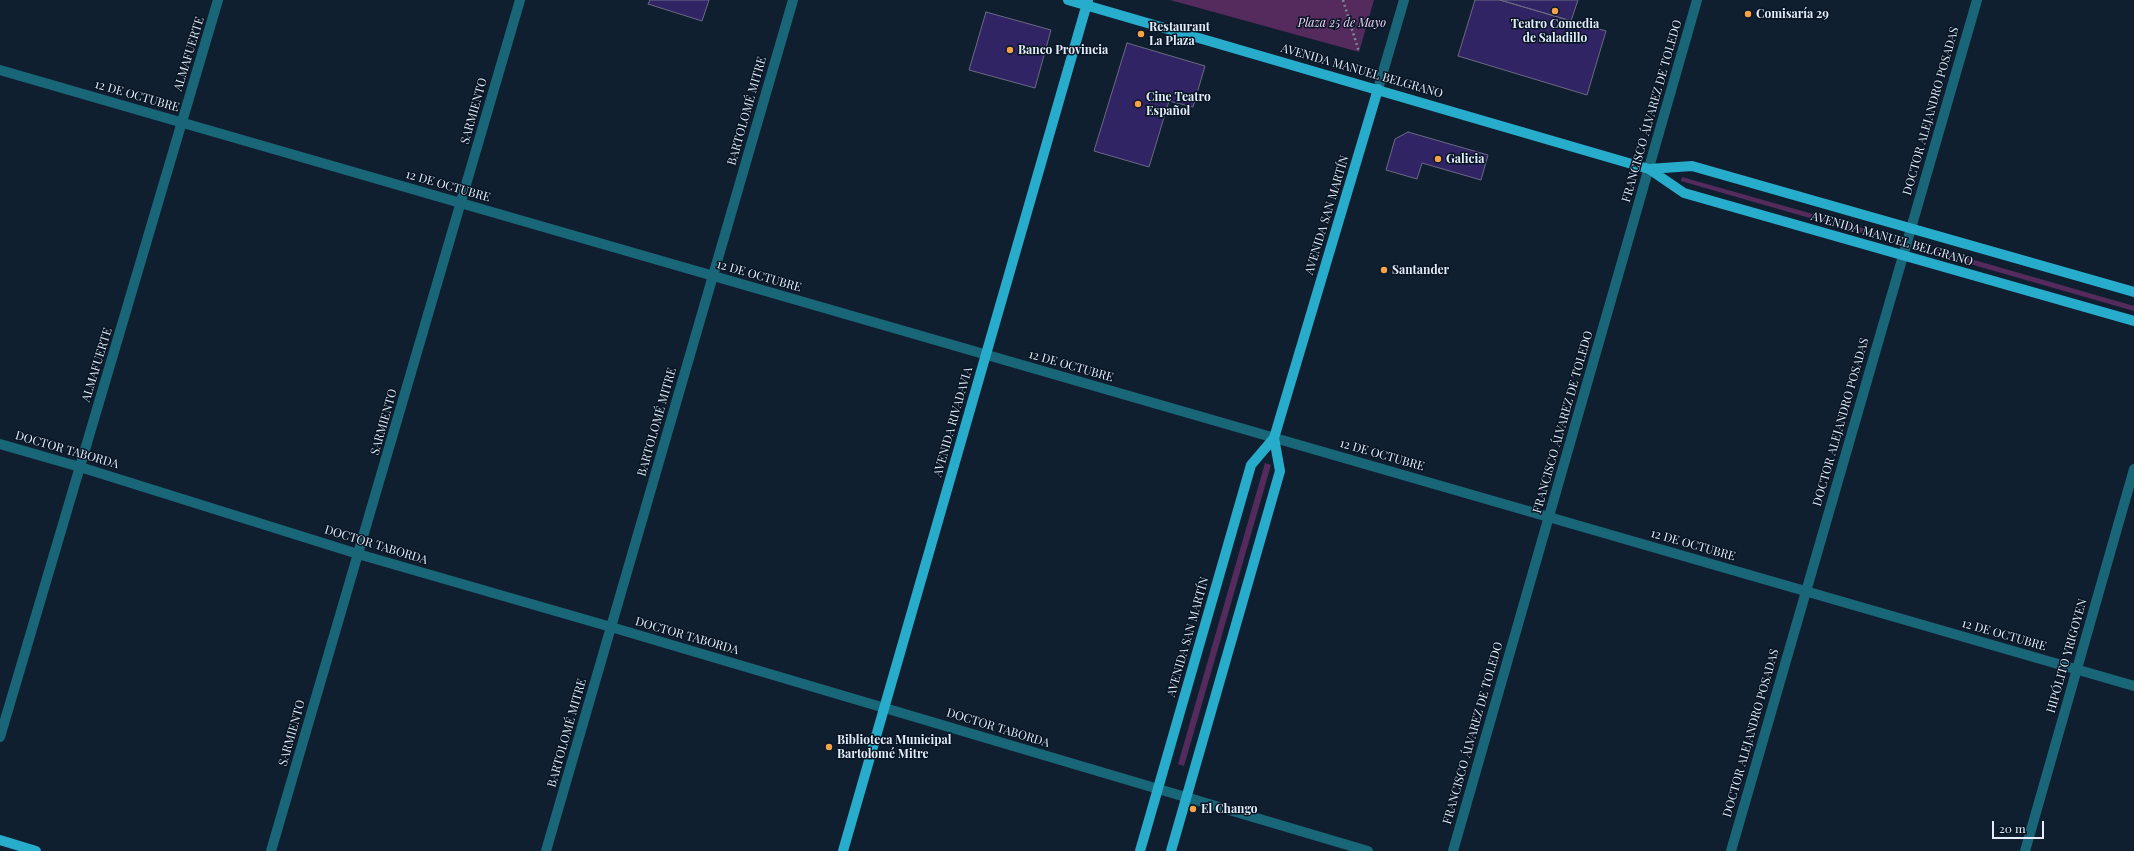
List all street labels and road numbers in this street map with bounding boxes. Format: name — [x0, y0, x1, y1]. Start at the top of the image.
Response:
street label: ALMAFUERTE — [171, 15, 207, 93]
street label: FRANCISCO ÁLVAREZ DE TOLEDO — [1619, 18, 1685, 204]
street label: DOCTOR ALEJANDRO POSADAS — [1900, 25, 1962, 197]
street label: AVENIDA MANUEL BELGRANO — [1279, 41, 1445, 101]
street label: BARTOLOMÉ MITRE — [725, 55, 769, 167]
street label: SARMIENTO — [458, 76, 490, 146]
street label: 12 DE OCTUBRE — [93, 77, 181, 115]
street label: AVENIDA SAN MARTÍN — [1302, 154, 1352, 276]
street label: 12 DE OCTUBRE — [404, 167, 492, 205]
street label: AVENIDA MANUEL BELGRANO — [1809, 209, 1975, 269]
street label: 12 DE OCTUBRE — [715, 257, 803, 295]
street label: ALMAFUERTE — [79, 326, 115, 404]
street label: FRANCISCO ÁLVAREZ DE TOLEDO — [1530, 329, 1596, 515]
street label: DOCTOR ALEJANDRO POSADAS — [1810, 336, 1872, 508]
street label: 12 DE OCTUBRE — [1027, 347, 1115, 385]
street label: AVENIDA RIVADAVIA — [930, 365, 976, 479]
street label: BARTOLOMÉ MITRE — [635, 366, 679, 478]
street label: SARMIENTO — [368, 387, 400, 457]
street label: DOCTOR TABORDA — [14, 428, 120, 472]
street label: 12 DE OCTUBRE — [1338, 436, 1426, 474]
street label: DOCTOR TABORDA — [323, 522, 429, 568]
street label: 12 DE OCTUBRE — [1649, 526, 1737, 564]
street label: AVENIDA SAN MARTÍN — [1164, 575, 1212, 699]
street label: HIPÓLITO YRIGOYEN — [2044, 597, 2090, 715]
street label: DOCTOR TABORDA — [634, 614, 740, 658]
street label: 12 DE OCTUBRE — [1960, 616, 2048, 654]
street label: FRANCISCO ÁLVAREZ DE TOLEDO — [1440, 640, 1506, 826]
street label: DOCTOR ALEJANDRO POSADAS — [1720, 647, 1782, 819]
street label: BARTOLOMÉ MITRE — [545, 677, 589, 789]
street label: SARMIENTO — [276, 698, 308, 768]
street label: DOCTOR TABORDA — [945, 705, 1051, 751]

